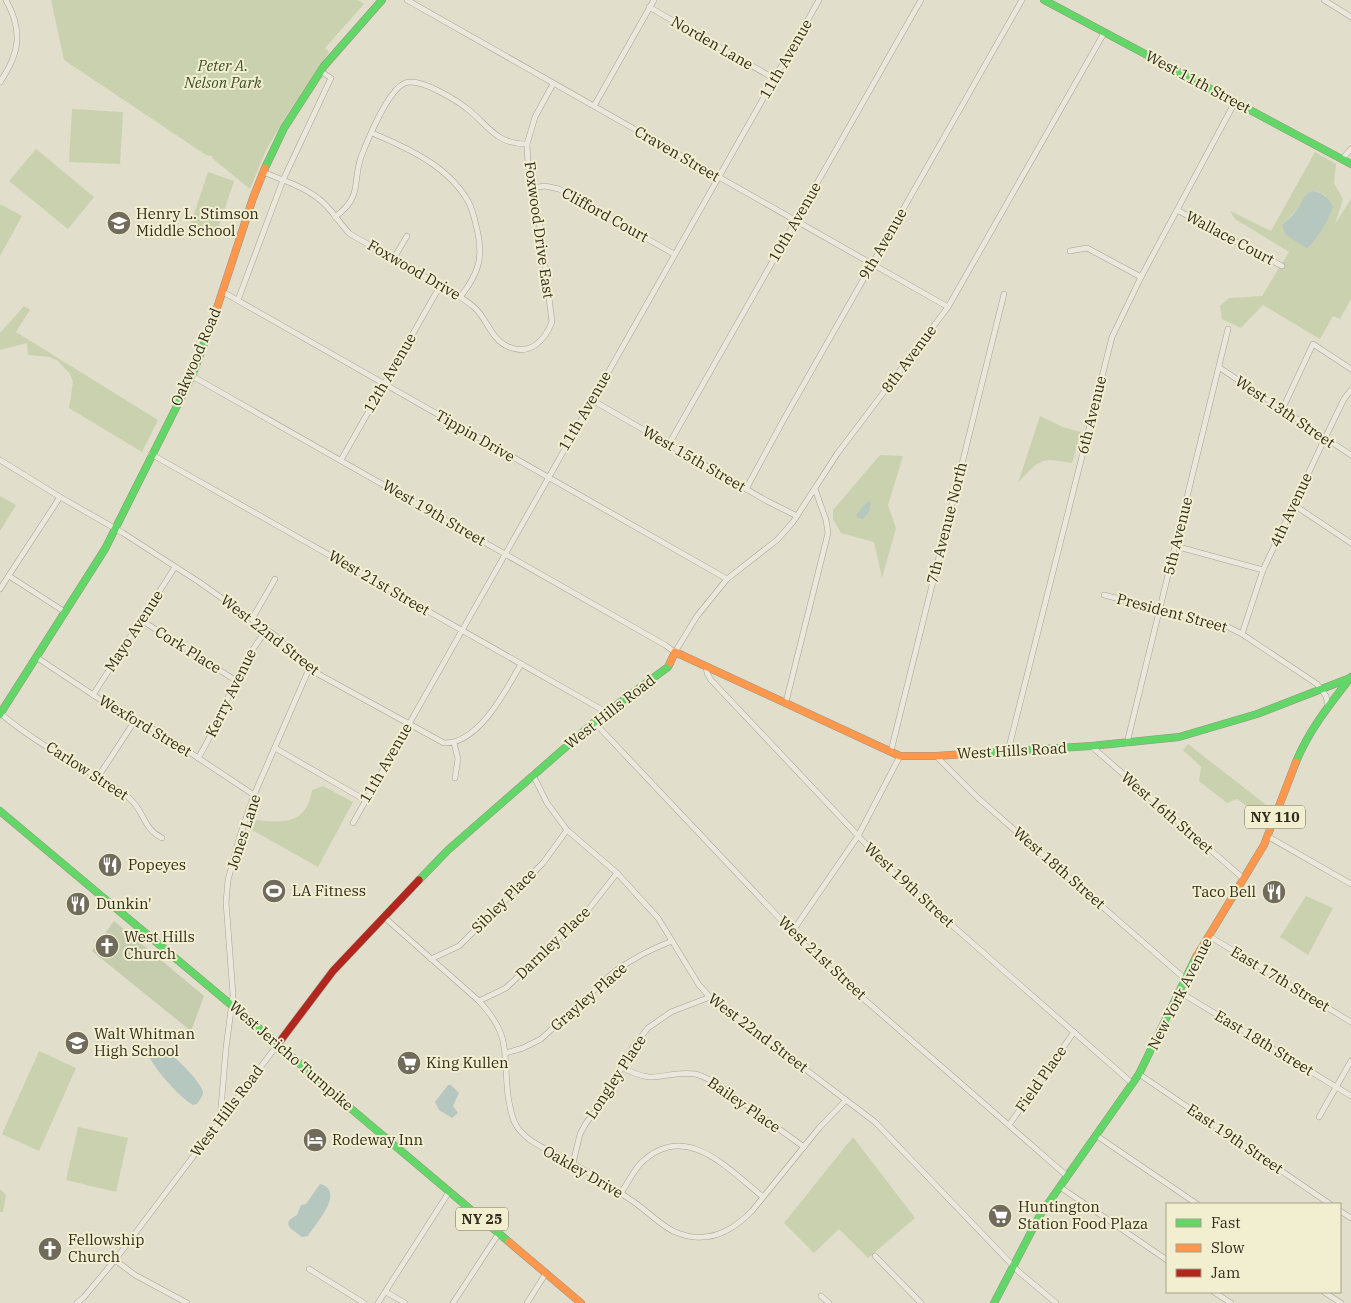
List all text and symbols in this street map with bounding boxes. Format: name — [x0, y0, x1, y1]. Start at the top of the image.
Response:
street label: Norden Lane — [668, 11, 757, 74]
street label: 11th Avenue — [755, 16, 816, 102]
street label: West 11th Street — [1142, 46, 1254, 117]
park label: Peter A. Nelson Park — [183, 56, 262, 92]
street label: Craven Street — [631, 122, 723, 186]
street label: Foxwood Drive East — [520, 160, 559, 300]
street label: 10th Avenue — [764, 179, 825, 265]
street label: Clifford Court — [559, 183, 652, 246]
place label: Henry L. Stimson Middle School — [136, 204, 259, 240]
street label: 9th Avenue — [854, 204, 911, 283]
street label: Wallace Court — [1183, 206, 1278, 269]
school or university icon: Henry L. Stimson Middle School — [106, 210, 132, 236]
street label: Foxwood Drive — [364, 235, 464, 304]
street label: Oakwood Road — [166, 305, 225, 409]
street label: 8th Avenue — [877, 321, 940, 396]
street label: 12th Avenue — [359, 330, 420, 416]
street label: 11th Avenue — [554, 368, 615, 454]
street label: West 13th Street — [1232, 371, 1339, 452]
street label: 6th Avenue — [1073, 374, 1110, 456]
street label: Tippin Drive — [432, 405, 518, 466]
street label: West 15th Street — [639, 421, 749, 496]
street label: 7th Avenue North — [922, 460, 971, 586]
street label: 4th Avenue — [1265, 470, 1316, 550]
street label: West 19th Street — [379, 475, 489, 550]
street label: 5th Avenue — [1159, 495, 1196, 577]
street label: West 21st Street — [325, 546, 433, 619]
street label: Mayo Avenue — [100, 586, 167, 675]
street label: President Street — [1115, 589, 1229, 636]
street label: West 22nd Street — [217, 590, 324, 679]
street label: Cork Place — [152, 622, 225, 677]
street label: Kerry Avenue — [201, 645, 260, 740]
street label: West Hills Road — [561, 670, 659, 753]
street label: Wexford Street — [95, 690, 195, 761]
street label: 11th Avenue — [355, 720, 416, 806]
street label: Carlow Street — [42, 737, 132, 804]
street label: West Hills Road — [957, 738, 1067, 763]
street label: West 16th Street — [1117, 767, 1217, 858]
street label: Jones Lane — [222, 792, 265, 872]
road number: NY 110 — [1245, 806, 1305, 829]
street label: West 18th Street — [1009, 822, 1109, 913]
street label: West 19th Street — [860, 838, 958, 931]
restaurant icon: Popeyes — [97, 852, 123, 878]
place label: Popeyes — [128, 855, 186, 874]
street label: Sibley Place — [467, 864, 540, 937]
sports icon: LA Fitness — [261, 878, 287, 904]
restaurant icon: Taco Bell — [1261, 879, 1287, 905]
place label: LA Fitness — [292, 881, 366, 900]
place label: Taco Bell — [1192, 882, 1256, 901]
restaurant icon: Dunkin' — [65, 891, 91, 917]
place label: Dunkin' — [96, 894, 152, 913]
street label: Darnley Place — [511, 902, 594, 983]
street label: West 21st Street — [774, 912, 871, 1003]
place label: West Hills Church — [124, 927, 195, 963]
church icon: West Hills Church — [94, 933, 120, 959]
street label: New York Avenue — [1143, 935, 1216, 1053]
street label: East 17th Street — [1227, 942, 1333, 1016]
street label: Grayley Place — [547, 958, 631, 1035]
street label: West 22nd Street — [705, 989, 812, 1076]
street label: West Jericho Turnpike — [225, 996, 357, 1115]
street label: East 18th Street — [1211, 1006, 1317, 1080]
place label: Walt Whitman High School — [94, 1024, 195, 1060]
school or university icon: Walt Whitman High School — [64, 1030, 90, 1056]
street label: Longley Place — [581, 1031, 650, 1122]
street label: Field Place — [1011, 1042, 1070, 1116]
supermarket icon: King Kullen — [396, 1050, 422, 1076]
place label: King Kullen — [426, 1053, 509, 1072]
street label: West Hills Road — [186, 1061, 267, 1160]
street label: Bailey Place — [704, 1073, 784, 1137]
street label: East 19th Street — [1184, 1099, 1287, 1178]
hotel icon: Rodeway Inn — [302, 1127, 328, 1153]
place label: Rodeway Inn — [332, 1130, 423, 1149]
street label: Oakley Drive — [540, 1141, 627, 1202]
place label: Huntington Station Food Plaza — [1018, 1197, 1148, 1233]
supermarket icon: Huntington Station Food Plaza — [987, 1203, 1013, 1229]
legend — [1166, 1203, 1341, 1293]
road number: NY 25 — [456, 1208, 508, 1230]
text: Fast — [1211, 1213, 1241, 1232]
place label: Fellowship Church — [68, 1230, 144, 1266]
church icon: Fellowship Church — [37, 1236, 63, 1262]
text: Slow — [1211, 1238, 1245, 1257]
text: Jam — [1211, 1263, 1240, 1282]

